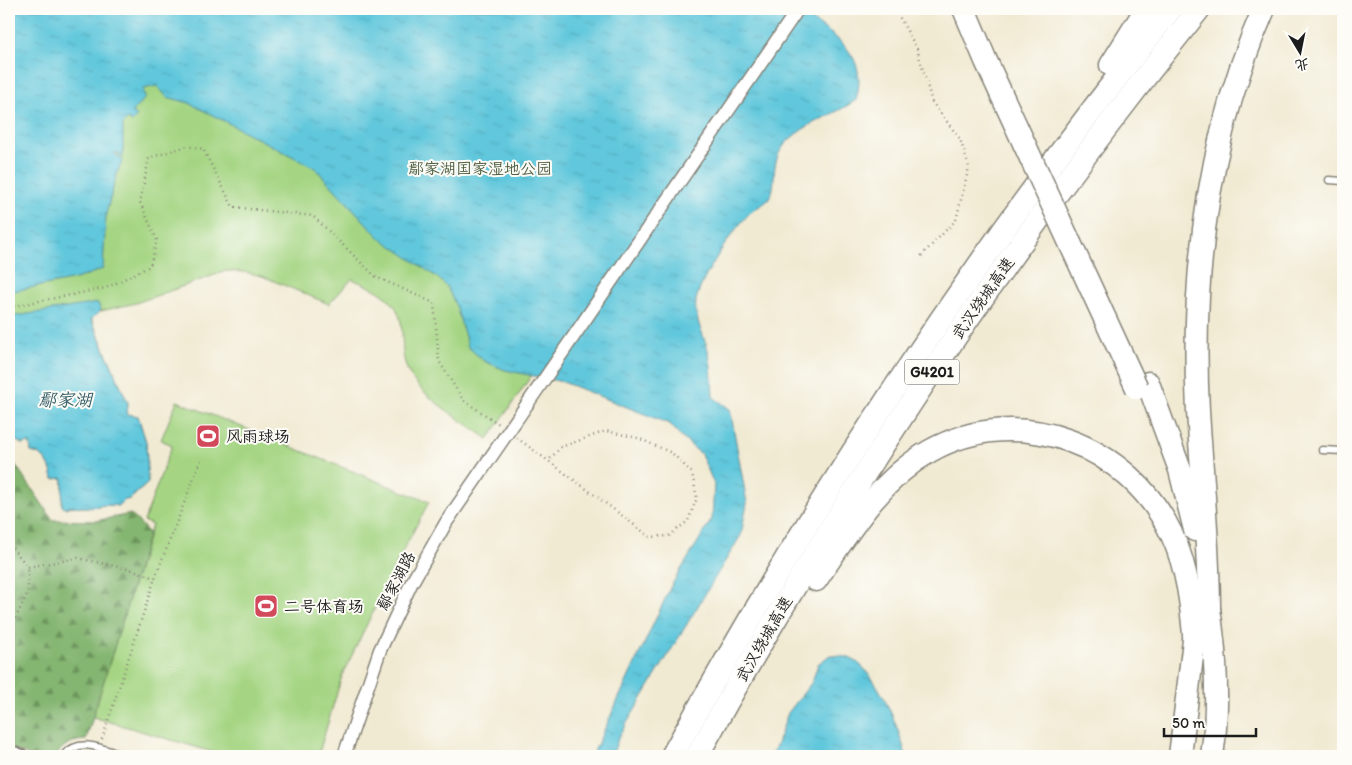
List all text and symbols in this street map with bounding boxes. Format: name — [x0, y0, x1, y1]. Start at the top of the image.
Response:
north arrow — [1274, 28, 1324, 78]
text: 北 — [1294, 55, 1311, 74]
park label: 鄢家湖国家湿地公园 — [408, 159, 552, 178]
street label: 武汉绕城高速 — [948, 253, 1018, 343]
road number: G4201 — [904, 360, 960, 384]
water label: 鄢家湖 — [38, 389, 94, 411]
sports icon: 风雨球场 — [195, 423, 221, 449]
place label: 风雨球场 — [226, 427, 290, 446]
street label: 鄢家湖路 — [373, 548, 419, 614]
sports icon: 二号体育场 — [253, 593, 279, 619]
street label: 武汉绕城高速 — [732, 593, 796, 685]
place label: 二号体育场 — [284, 597, 364, 616]
scale bar — [1164, 705, 1257, 737]
text: 50 m — [1172, 714, 1205, 732]

